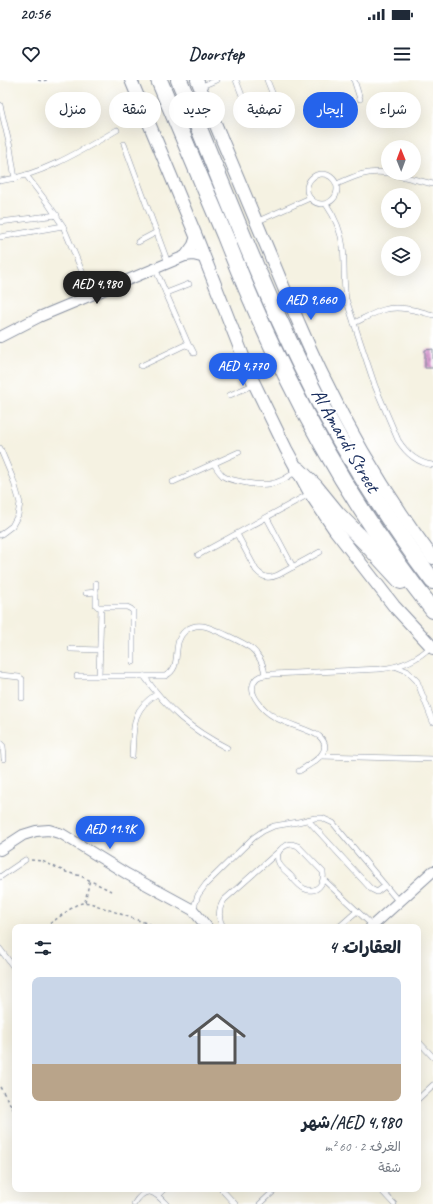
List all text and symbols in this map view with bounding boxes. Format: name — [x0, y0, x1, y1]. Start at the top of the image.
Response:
text: 20:56 — [20, 5, 50, 24]
icon: heart — [20, 43, 42, 65]
text: Doorstep — [189, 43, 244, 65]
icon: menu — [391, 43, 413, 65]
chip: منزل — [45, 92, 101, 128]
chip: شقة — [109, 92, 161, 128]
chip: جديد — [169, 92, 225, 128]
chip: تصفية — [233, 92, 295, 128]
chip: إيجار — [303, 92, 358, 128]
chip: شراء — [366, 92, 421, 128]
north arrow — [381, 140, 421, 180]
map controls — [381, 140, 421, 276]
button: locate — [381, 188, 421, 228]
button: layers — [381, 236, 421, 276]
pin: AED 4,980 — [51, 271, 143, 305]
text: AED 4,980 — [72, 276, 122, 292]
pin: AED 9,660 — [265, 287, 357, 321]
text: AED 9,660 — [286, 292, 336, 308]
pin: AED 4,770 — [197, 353, 289, 387]
text: AED 4,770 — [218, 358, 268, 374]
street label: Al Amardi Street — [306, 384, 387, 499]
pin: AED 11.9K — [64, 816, 156, 850]
text: AED 11.9K — [85, 821, 135, 837]
icon: filters — [32, 937, 54, 959]
text: العقارات: 4 — [329, 937, 401, 958]
icon: home — [181, 1003, 253, 1075]
text: AED 4,980/شهر — [302, 1112, 401, 1133]
text: الغرف: 2 · 60 m² — [324, 1139, 401, 1155]
text: شقة — [378, 1160, 401, 1176]

